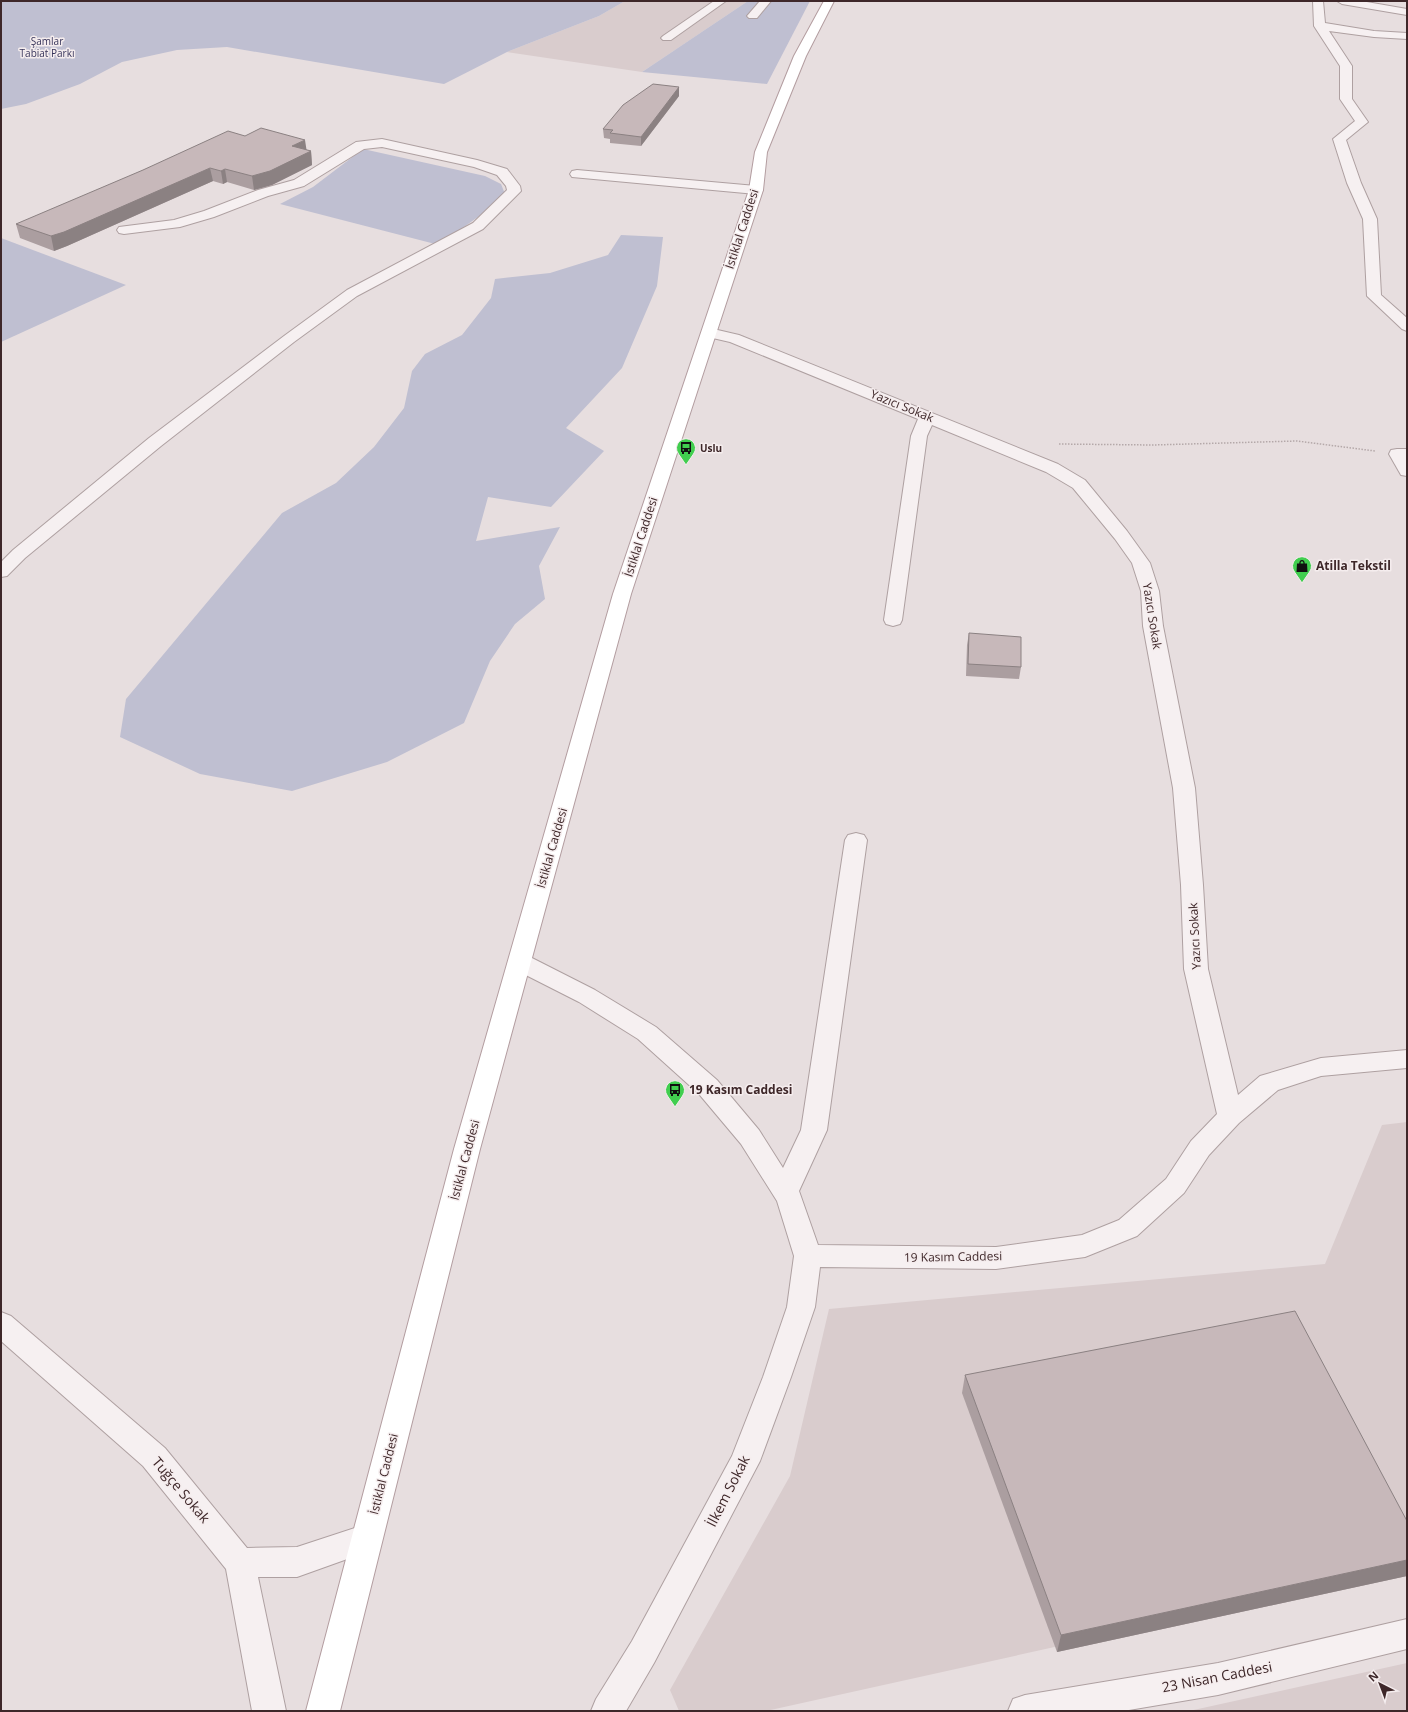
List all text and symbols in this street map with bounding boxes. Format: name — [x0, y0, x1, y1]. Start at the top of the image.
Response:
park label: Şamlar Tabiat Parkı — [20, 34, 74, 60]
street label: İstiklal Caddesi — [721, 187, 762, 271]
street label: Yazıcı Sokak — [868, 385, 937, 426]
bus stop icon: Uslu — [675, 437, 697, 465]
place label: Uslu — [700, 441, 722, 455]
street label: İstiklal Caddesi — [620, 495, 661, 579]
shop icon: Atilla Tekstil — [1291, 555, 1313, 583]
place label: Atilla Tekstil — [1316, 557, 1391, 574]
street label: Yazıcı Sokak — [1139, 581, 1166, 651]
street label: İstiklal Caddesi — [532, 806, 571, 890]
street label: Yazıcı Sokak — [1184, 901, 1205, 970]
bus stop icon: 19 Kasım Caddesi — [664, 1079, 686, 1107]
place label: 19 Kasım Caddesi — [689, 1081, 792, 1098]
street label: İstiklal Caddesi — [446, 1118, 483, 1202]
street label: 19 Kasım Caddesi — [904, 1247, 1002, 1266]
street label: İstiklal Caddesi — [365, 1432, 402, 1516]
street label: İlkem Sokak — [701, 1451, 754, 1530]
street label: Tuğçe Sokak — [148, 1453, 215, 1527]
street label: 23 Nisan Caddesi — [1160, 1656, 1274, 1697]
north arrow — [1360, 1664, 1400, 1704]
text: N — [1365, 1668, 1381, 1685]

